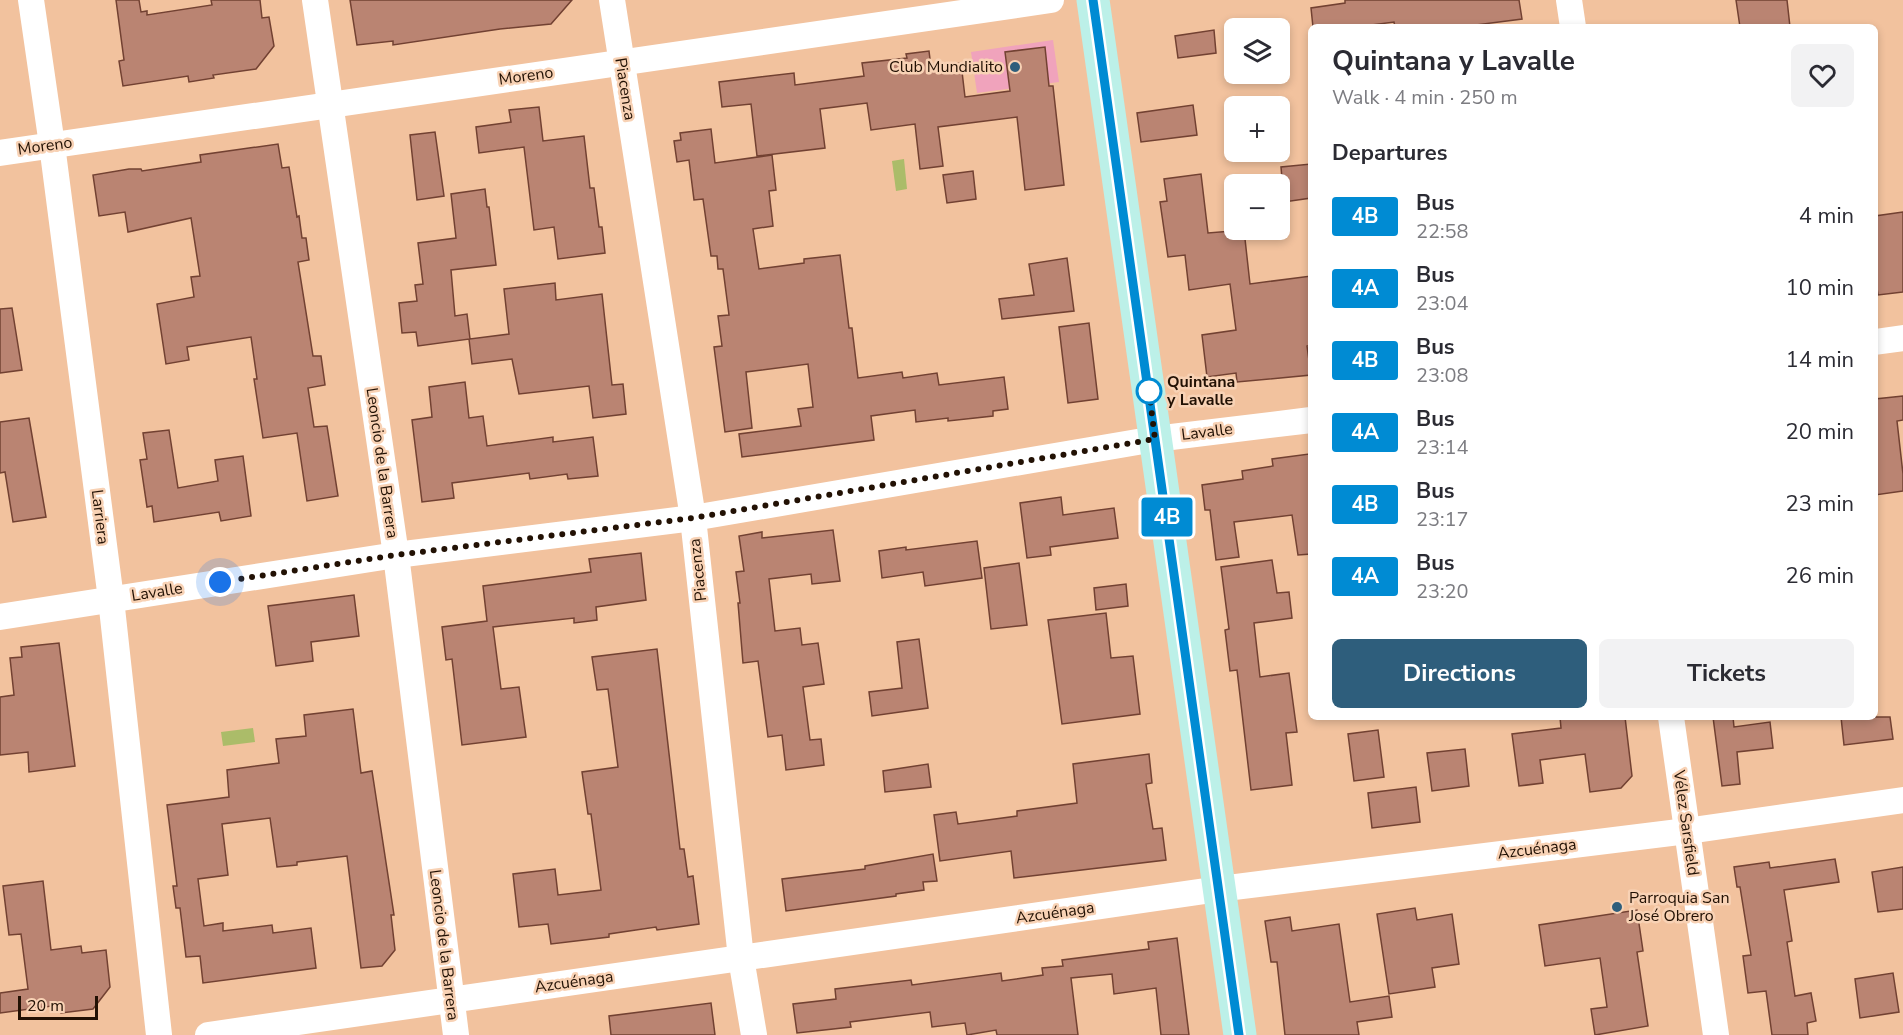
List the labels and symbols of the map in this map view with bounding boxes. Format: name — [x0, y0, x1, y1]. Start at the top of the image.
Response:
street label: Piacenza — [609, 56, 641, 122]
place label: Club Mundialito — [889, 56, 1003, 78]
marker: Club Mundialito — [1008, 60, 1022, 74]
street label: Moreno — [497, 61, 555, 91]
street label: Moreno — [16, 131, 74, 161]
place label: Quintana y Lavalle — [1166, 371, 1235, 411]
marker: Quintana y Lavalle — [1136, 378, 1162, 404]
street label: Leoncio de la Barrera — [361, 386, 403, 540]
street label: Lavalle — [1180, 418, 1234, 446]
street label: Larriera — [86, 488, 114, 546]
line badge: 4B — [1140, 498, 1194, 536]
street label: Piacenza — [684, 538, 712, 602]
your location — [205, 567, 235, 597]
street label: Lavalle — [130, 577, 184, 607]
street label: Vélez Sarsfield — [1668, 768, 1704, 877]
street label: Azcuénaga — [1496, 833, 1578, 865]
street label: Leoncio de la Barrera — [424, 868, 464, 1022]
place label: Parroquia San José Obrero — [1628, 887, 1730, 927]
street label: Azcuénaga — [1014, 897, 1096, 929]
marker: Parroquia San José Obrero — [1610, 900, 1624, 914]
street label: Azcuénaga — [533, 966, 615, 998]
scale bar — [18, 993, 98, 1020]

